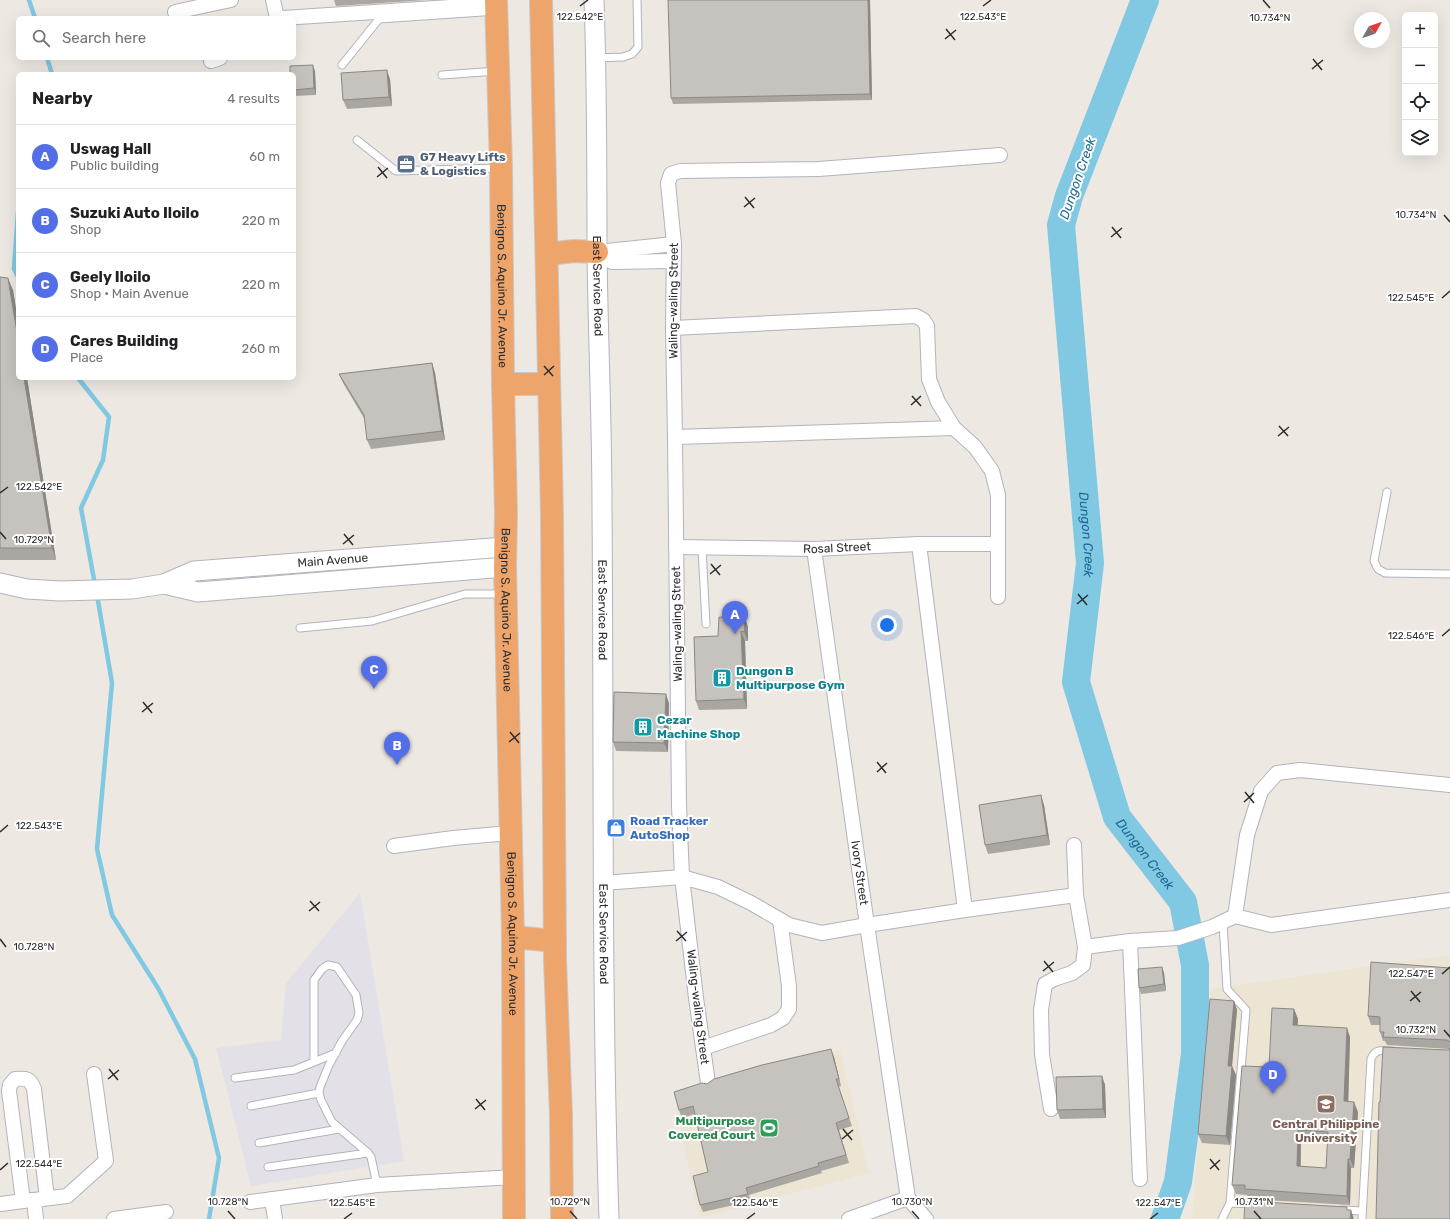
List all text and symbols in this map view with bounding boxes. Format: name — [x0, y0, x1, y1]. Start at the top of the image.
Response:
text: 122.542°E — [557, 11, 603, 23]
text: 122.543°E — [960, 11, 1006, 23]
text: 10.734°N — [1250, 12, 1290, 24]
north arrow — [1354, 12, 1390, 48]
map controls — [1402, 12, 1438, 156]
button: + — [1402, 12, 1438, 48]
search box — [16, 16, 296, 60]
icon: search — [30, 27, 52, 49]
text: Search here — [62, 29, 146, 47]
button: − — [1402, 48, 1438, 84]
button: locate — [1402, 84, 1438, 120]
text: Nearby — [32, 88, 93, 108]
text: 4 results — [227, 91, 280, 106]
button: layers — [1402, 120, 1438, 156]
water label: Dungon Creek — [1056, 135, 1100, 221]
text: Uswag Hall — [70, 140, 151, 158]
text: A — [40, 149, 50, 164]
text: 60 m — [249, 149, 280, 164]
place label: G7 Heavy Lifts & Logistics — [420, 150, 506, 178]
office icon: G7 Heavy Lifts & Logistics — [395, 153, 417, 175]
text: Public building — [70, 158, 159, 173]
text: Suzuki Auto Iloilo — [70, 204, 199, 222]
street label: Benigno S. Aquino Jr. Avenue — [494, 204, 510, 368]
text: 10.734°N — [1396, 209, 1436, 221]
text: B — [40, 213, 50, 228]
text: 220 m — [242, 213, 280, 228]
text: Shop — [70, 222, 101, 237]
street label: East Service Road — [590, 236, 606, 337]
street label: Waling-waling Street — [666, 242, 681, 359]
text: Geely Iloilo — [70, 268, 151, 286]
text: C — [40, 277, 50, 292]
text: 220 m — [242, 277, 280, 292]
text: Shop · Main Avenue — [70, 286, 189, 301]
text: 122.545°E — [1388, 292, 1434, 304]
text: Cares Building — [70, 332, 178, 350]
text: D — [40, 341, 50, 356]
text: 260 m — [242, 341, 280, 356]
text: Place — [70, 350, 103, 365]
text: 122.542°E — [16, 481, 62, 493]
water label: Dungon Creek — [1076, 491, 1097, 578]
street label: Benigno S. Aquino Jr. Avenue — [498, 528, 515, 692]
text: 10.729°N — [14, 534, 54, 546]
street label: Rosal Street — [803, 539, 872, 556]
street label: Main Avenue — [297, 551, 369, 570]
street label: East Service Road — [595, 559, 610, 660]
street label: Waling-waling Street — [669, 566, 685, 682]
pin: A — [722, 601, 748, 634]
your location — [877, 615, 897, 635]
text: 122.546°E — [1388, 630, 1434, 642]
pin: C — [361, 656, 387, 689]
place label: Dungon B Multipurpose Gym — [736, 664, 845, 692]
building icon: Dungon B Multipurpose Gym — [711, 667, 733, 689]
place label: Cezar Machine Shop — [657, 713, 741, 741]
building icon: Cezar Machine Shop — [632, 716, 654, 738]
pin: B — [384, 732, 410, 765]
place label: Road Tracker AutoShop — [630, 814, 709, 842]
water label: Dungon Creek — [1113, 816, 1178, 893]
shop icon: Road Tracker AutoShop — [605, 817, 627, 839]
text: 122.543°E — [16, 820, 62, 832]
street label: Ivory Street — [848, 840, 871, 906]
street label: Benigno S. Aquino Jr. Avenue — [504, 852, 520, 1016]
street label: East Service Road — [596, 883, 611, 984]
text: 10.728°N — [14, 941, 54, 953]
street label: Waling-waling Street — [684, 949, 712, 1066]
text: 122.547°E — [1388, 968, 1434, 980]
text: 10.732°N — [1396, 1024, 1436, 1036]
pin: D — [1260, 1061, 1286, 1094]
school or university icon: Central Philippine University — [1315, 1093, 1337, 1115]
place label: Multipurpose Covered Court — [668, 1114, 755, 1142]
sports icon: Multipurpose Covered Court — [758, 1117, 780, 1139]
place label: Central Philippine University — [1273, 1117, 1379, 1145]
text: 122.544°E — [16, 1158, 62, 1170]
text: 10.728°N — [208, 1196, 248, 1208]
text: 10.729°N — [550, 1196, 590, 1208]
text: 10.730°N — [891, 1196, 933, 1208]
text: 10.731°N — [1235, 1196, 1273, 1208]
text: 122.545°E — [329, 1197, 375, 1209]
text: 122.546°E — [732, 1197, 778, 1209]
text: 122.547°E — [1135, 1197, 1181, 1209]

